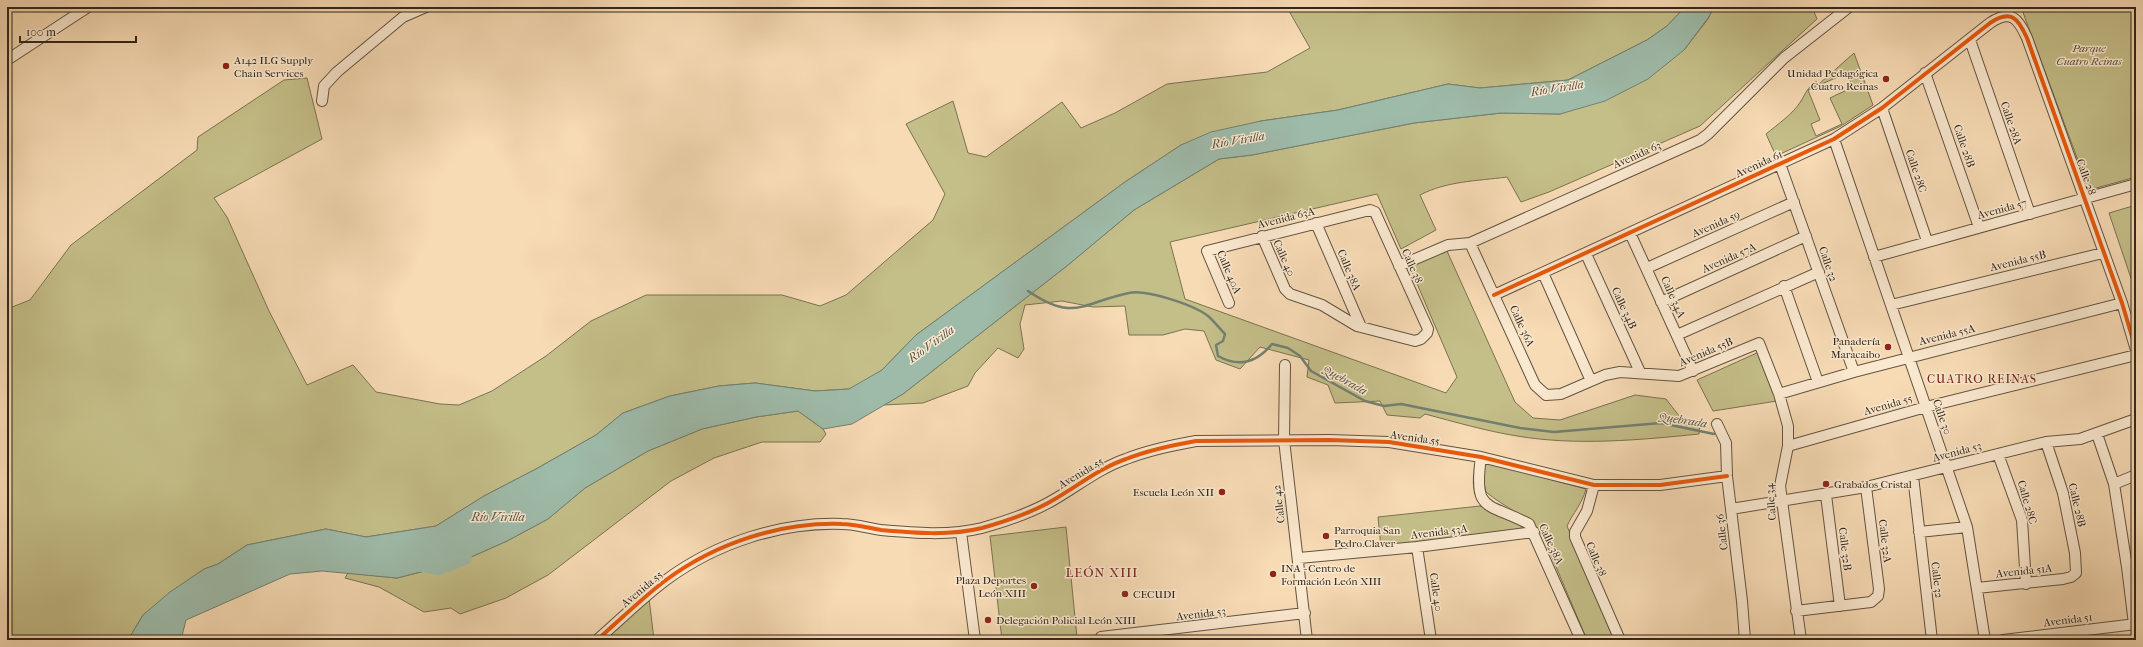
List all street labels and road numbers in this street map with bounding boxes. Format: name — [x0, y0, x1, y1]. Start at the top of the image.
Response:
street label: Calle 28A — [1998, 100, 2025, 147]
street label: Calle 28B — [1951, 123, 1977, 169]
street label: Avenida 63 — [1610, 139, 1663, 172]
street label: Avenida 61 — [1732, 147, 1785, 181]
street label: Calle 28C — [1903, 148, 1929, 194]
street label: Calle 28 — [2073, 157, 2099, 197]
street label: Avenida 57 — [1975, 196, 2028, 222]
street label: Avenida 63A — [1255, 204, 1317, 232]
street label: Avenida 59 — [1689, 208, 1742, 241]
street label: Calle 40 — [1270, 238, 1298, 278]
street label: Avenida 57A — [1699, 240, 1759, 276]
street label: Calle 32 — [1816, 245, 1840, 284]
street label: Calle 38A — [1335, 247, 1364, 293]
street label: Calle 38 — [1399, 247, 1425, 285]
street label: Calle 40A — [1214, 248, 1244, 297]
street label: Avenida 55B — [1988, 248, 2047, 274]
street label: Calle 34A — [1658, 274, 1688, 321]
street label: Calle 34B — [1609, 285, 1639, 331]
street label: Calle 36A — [1507, 303, 1538, 349]
street label: Avenida 55A — [1917, 322, 1977, 348]
street label: Avenida 55B — [1676, 335, 1735, 370]
street label: Avenida 55 — [1861, 392, 1914, 418]
street label: Calle 30 — [1930, 397, 1954, 437]
street label: Avenida 55 — [1388, 428, 1441, 448]
street label: Avenida 53 — [1930, 439, 1983, 465]
street label: Avenida 55 — [1055, 454, 1106, 492]
street label: Calle 28C — [2015, 479, 2039, 525]
street label: Calle 34 — [1763, 482, 1779, 521]
street label: Calle 28B — [2066, 482, 2088, 528]
street label: Calle 42 — [1270, 484, 1288, 524]
street label: Calle 36 — [1713, 513, 1731, 551]
street label: Calle 32A — [1876, 519, 1894, 564]
street label: Avenida 53A — [1409, 522, 1469, 542]
street label: Calle 38A — [1536, 522, 1566, 567]
street label: Calle 32B — [1836, 527, 1854, 571]
street label: Calle 38 — [1583, 540, 1609, 578]
street label: Calle 32 — [1928, 561, 1946, 599]
street label: Avenida 51A — [1994, 561, 2054, 581]
street label: Avenida 55 — [618, 568, 666, 611]
street label: Calle 40 — [1427, 572, 1445, 612]
street label: Avenida 53 — [1174, 605, 1227, 624]
street label: Avenida 51 — [2042, 611, 2093, 630]

